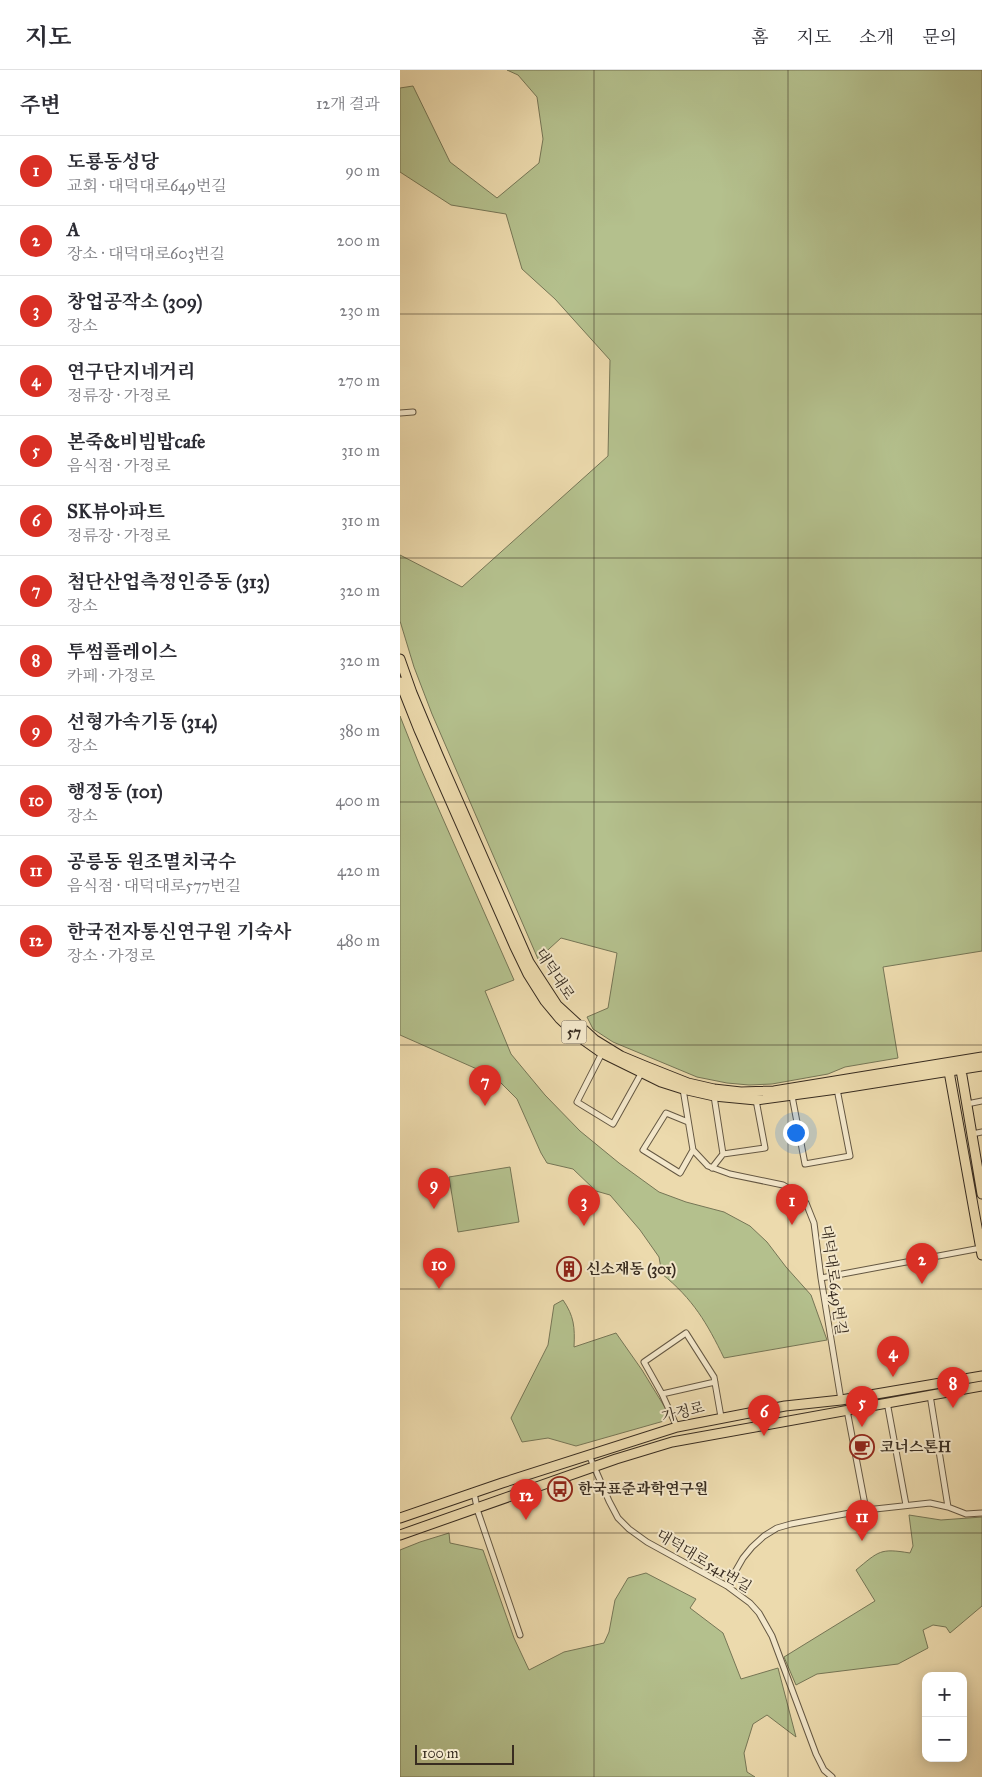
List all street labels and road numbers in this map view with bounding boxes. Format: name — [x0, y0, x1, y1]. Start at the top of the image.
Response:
street label: 대덕대로 — [532, 945, 579, 1004]
road number: 57 — [562, 1020, 586, 1044]
street label: 대덕대로649번길 — [817, 1224, 851, 1336]
street label: 가정로 — [660, 1398, 707, 1426]
street label: 대덕대로541번길 — [653, 1526, 755, 1596]

